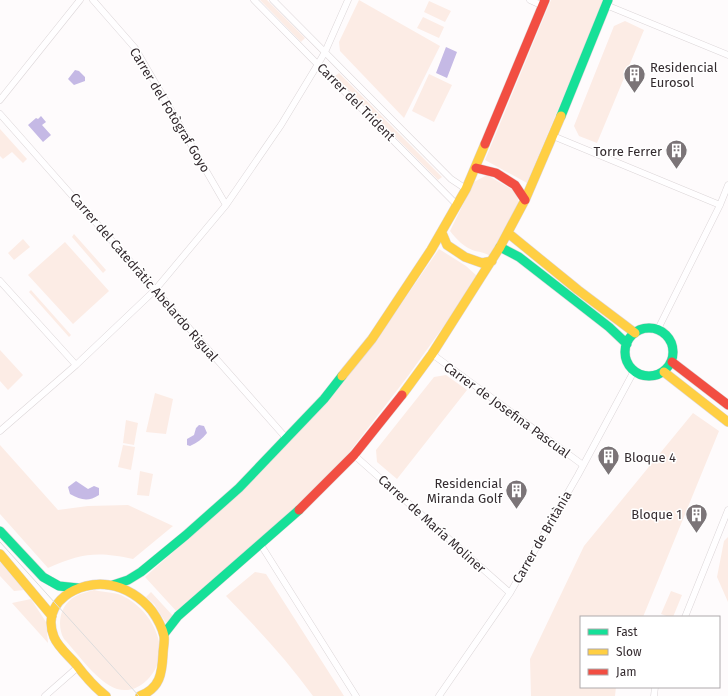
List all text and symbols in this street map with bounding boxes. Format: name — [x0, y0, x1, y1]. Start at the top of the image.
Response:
street label: Carrer del Fotògraf Goyo — [127, 45, 213, 175]
street label: Carrer del Trident — [314, 60, 398, 144]
place label: Residencial Eurosol — [650, 60, 718, 90]
building icon: Residencial Eurosol — [622, 61, 648, 94]
building icon: Torre Ferrer — [664, 138, 690, 171]
place label: Torre Ferrer — [593, 144, 662, 159]
street label: Carrer del Catedràtic Abelardo Rigual — [67, 190, 221, 364]
street label: Carrer de Josefina Pascual — [441, 359, 573, 461]
building icon: Bloque 4 — [596, 444, 622, 477]
place label: Bloque 4 — [624, 450, 676, 465]
street label: Carrer de María Moliner — [375, 472, 489, 576]
place label: Residencial Miranda Golf — [427, 476, 504, 506]
building icon: Residencial Miranda Golf — [504, 477, 530, 510]
street label: Carrer de Britània — [509, 488, 575, 586]
building icon: Bloque 1 — [684, 501, 710, 534]
place label: Bloque 1 — [631, 507, 682, 522]
legend — [580, 616, 720, 688]
text: Fast — [616, 625, 638, 639]
text: Slow — [616, 645, 642, 659]
text: Jam — [616, 665, 636, 679]

